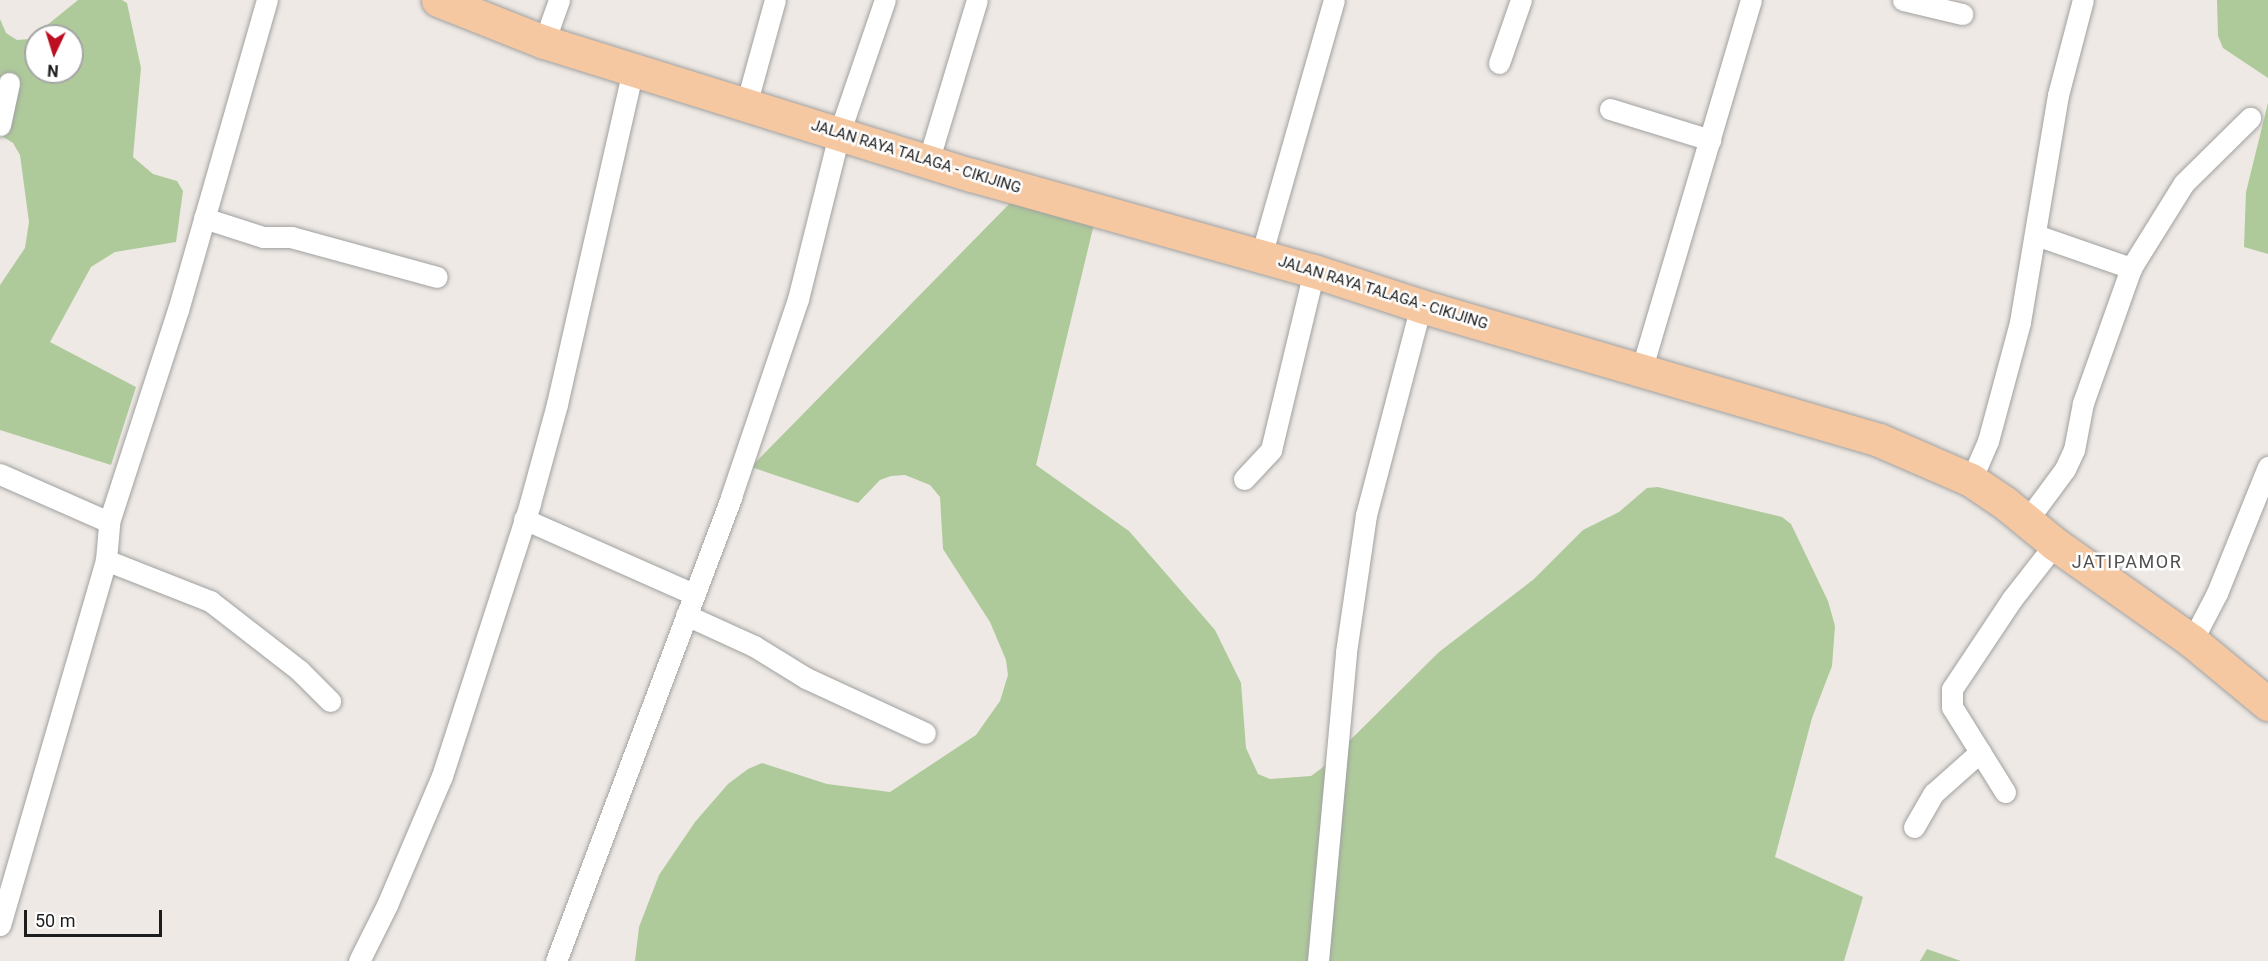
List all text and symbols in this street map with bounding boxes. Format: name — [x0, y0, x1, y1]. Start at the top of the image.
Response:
north arrow — [24, 24, 84, 84]
text: N — [47, 61, 59, 80]
street label: JALAN RAYA TALAGA - CIKIJING — [809, 116, 1023, 198]
street label: JALAN RAYA TALAGA - CIKIJING — [1276, 252, 1490, 334]
district label: JATIPAMOR — [2072, 551, 2182, 573]
scale bar — [27, 898, 165, 936]
text: 50 m — [35, 910, 75, 931]

